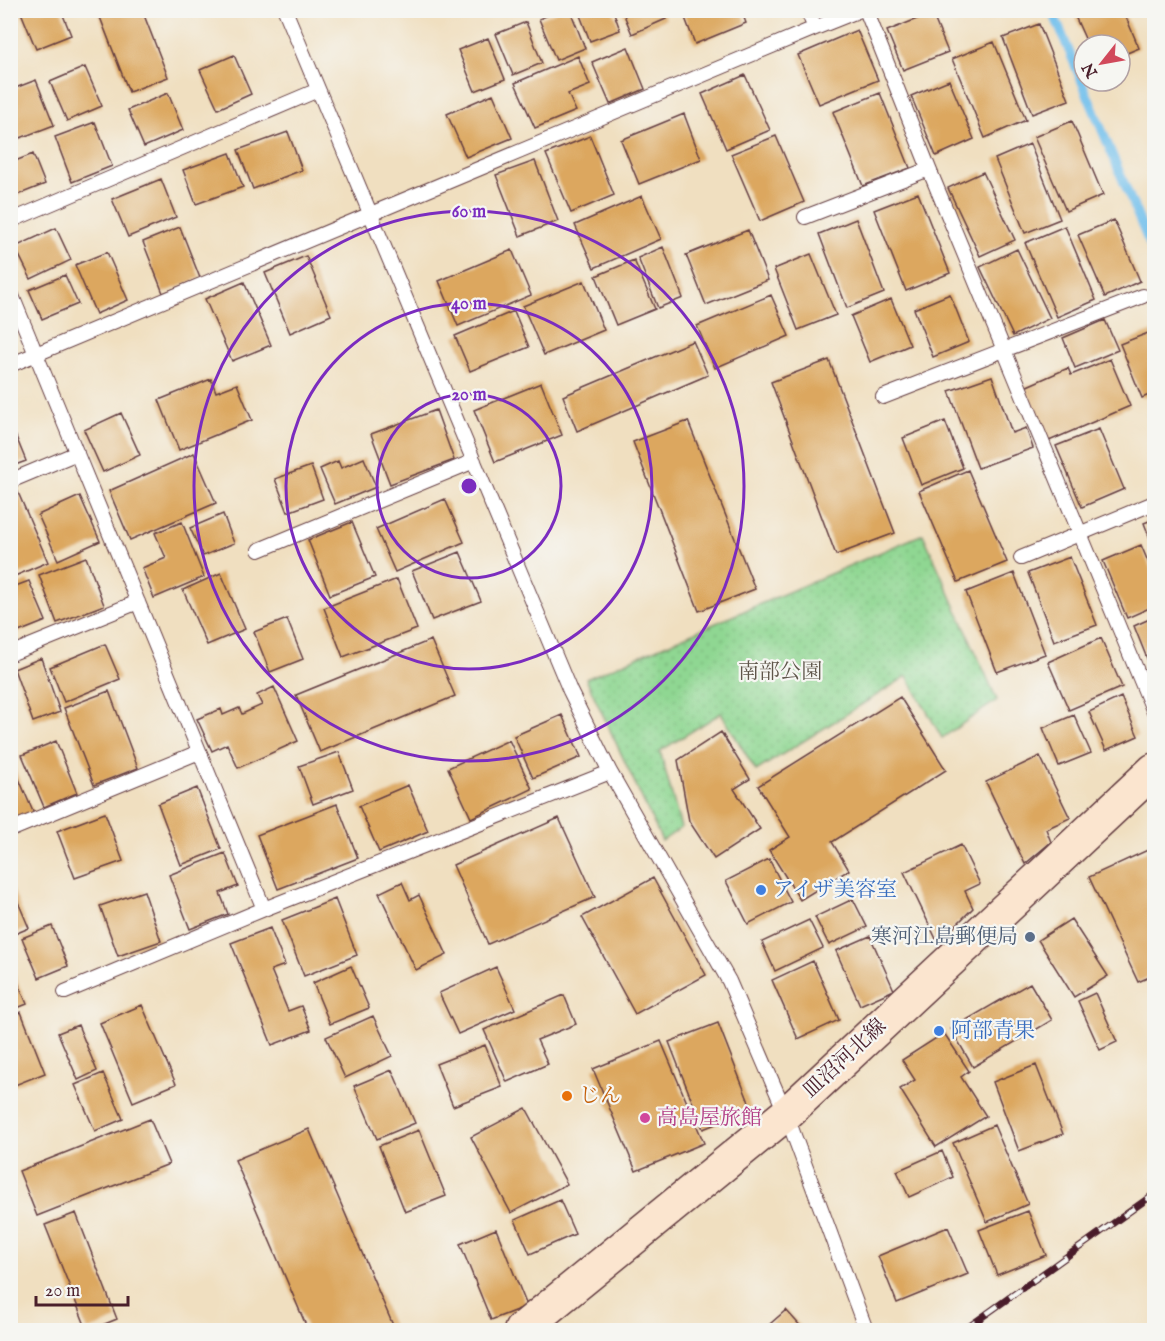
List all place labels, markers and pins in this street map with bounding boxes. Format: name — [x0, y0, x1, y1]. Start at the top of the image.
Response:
centre of rings — [459, 476, 479, 496]
place label: アイザ美容室 — [773, 877, 897, 904]
marker: アイザ美容室 — [754, 883, 768, 897]
place label: 寒河江島郵便局 — [871, 924, 1018, 951]
marker: 寒河江島郵便局 — [1023, 930, 1037, 944]
place label: 阿部青果 — [951, 1018, 1035, 1045]
marker: 阿部青果 — [932, 1024, 946, 1038]
place label: じん — [579, 1083, 621, 1110]
marker: じん — [560, 1089, 574, 1103]
place label: 高島屋旅館 — [657, 1105, 762, 1132]
marker: 高島屋旅館 — [638, 1111, 652, 1125]

